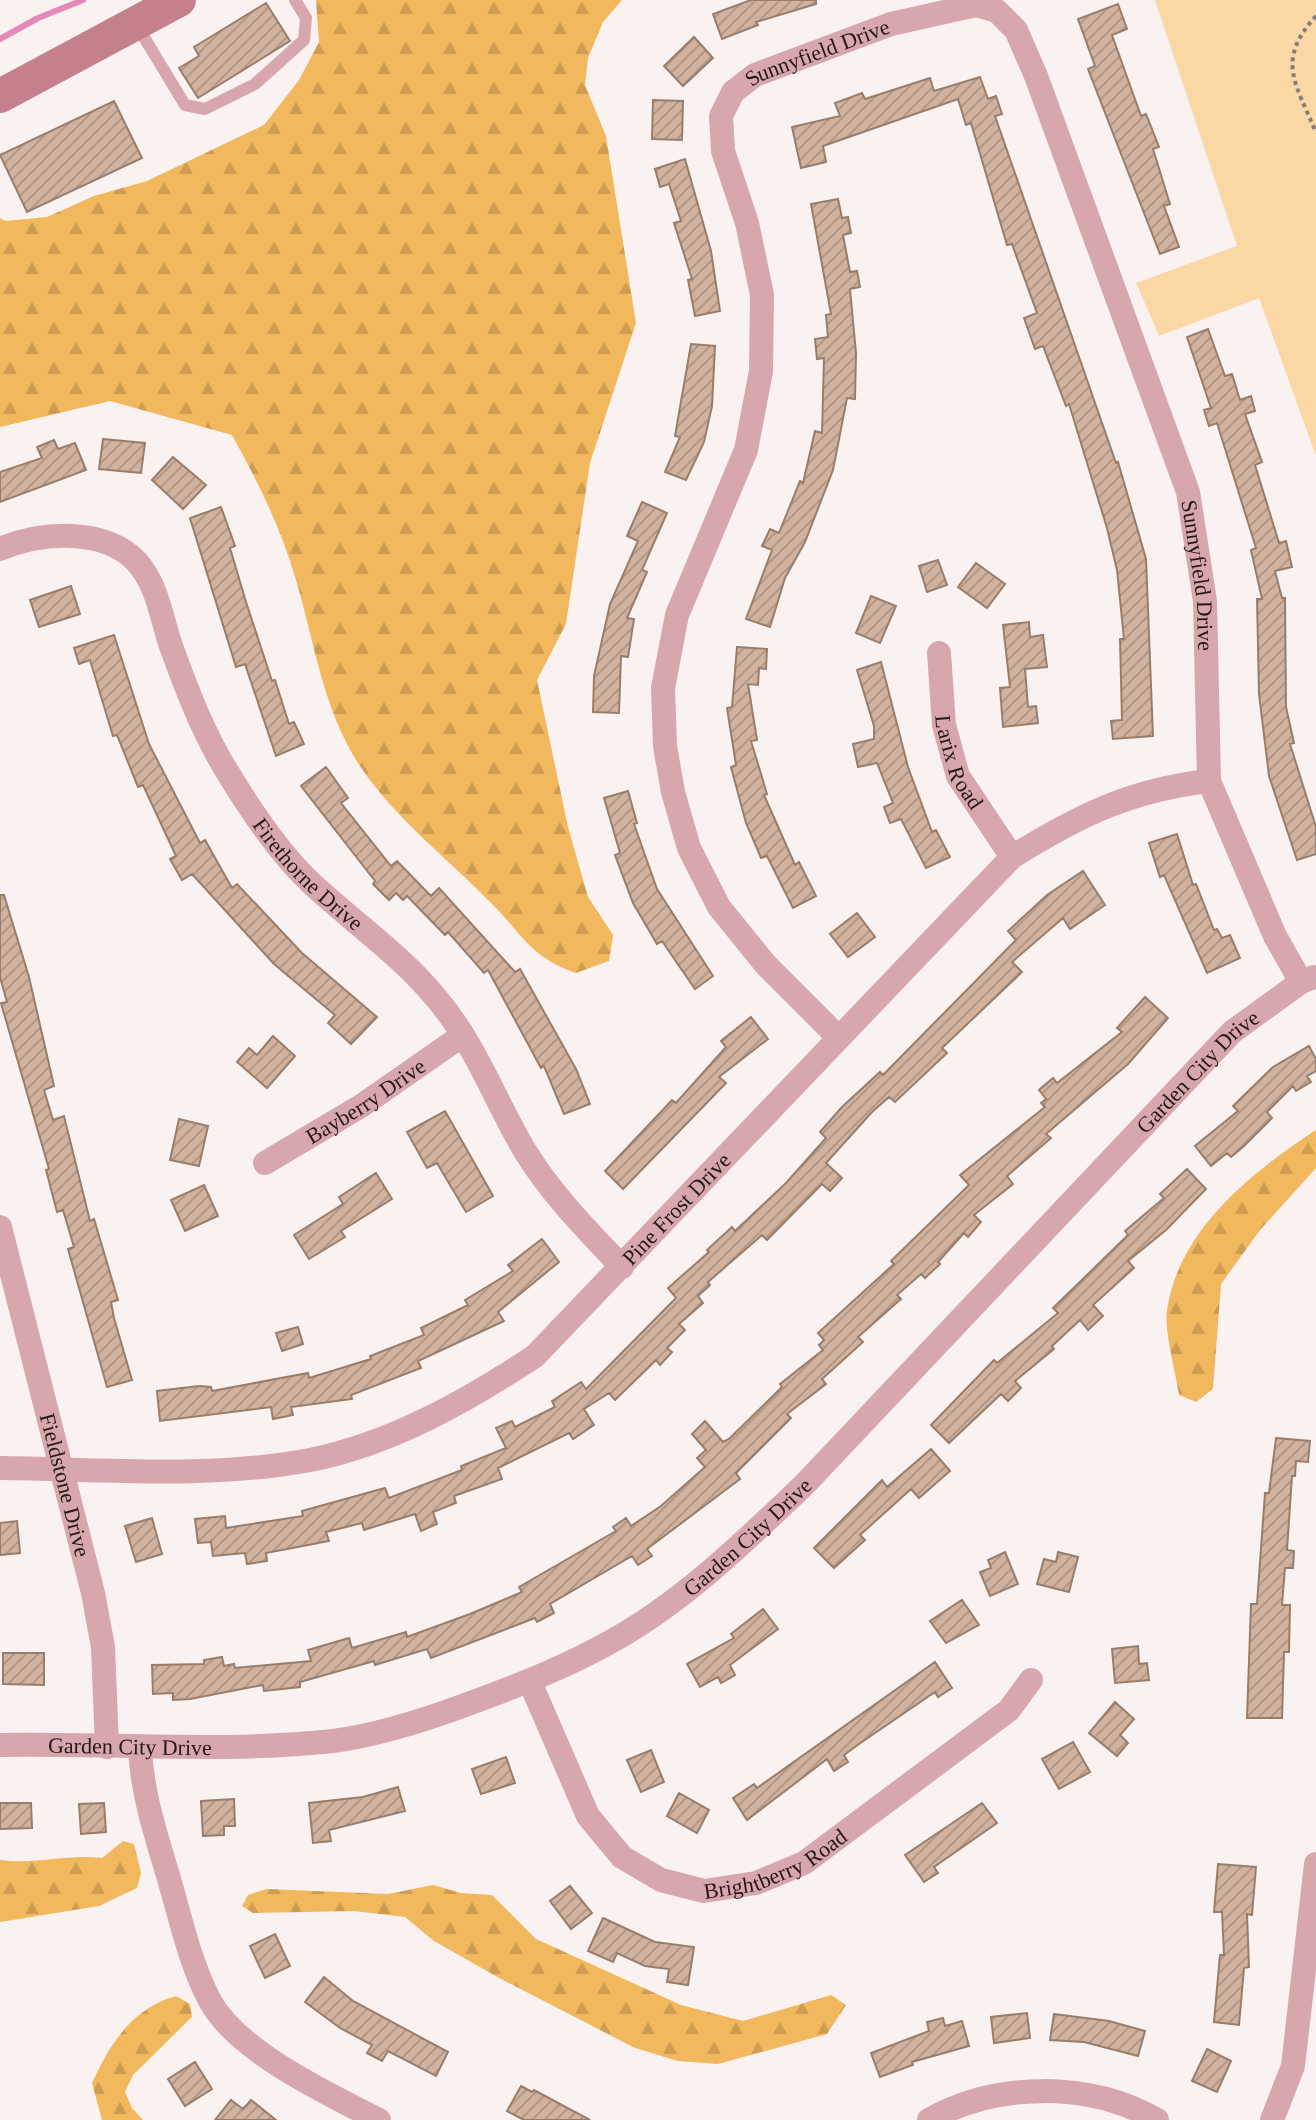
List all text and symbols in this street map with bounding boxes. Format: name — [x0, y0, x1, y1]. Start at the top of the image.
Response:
street label: Sunnyfield Drive — [740, 13, 893, 91]
street label: Sunnyfield Drive — [1177, 498, 1219, 651]
street label: Larix Road — [931, 714, 989, 814]
street label: Firethorne Drive — [248, 813, 368, 935]
street label: Garden City Drive — [1131, 1004, 1263, 1138]
street label: Bayberry Drive — [301, 1053, 430, 1149]
street label: Pine Frost Drive — [617, 1147, 735, 1270]
street label: Fieldstone Drive — [35, 1410, 96, 1559]
street label: Garden City Drive — [678, 1473, 817, 1601]
street label: Garden City Drive — [48, 1732, 212, 1760]
street label: Brightberry Road — [702, 1823, 851, 1903]

